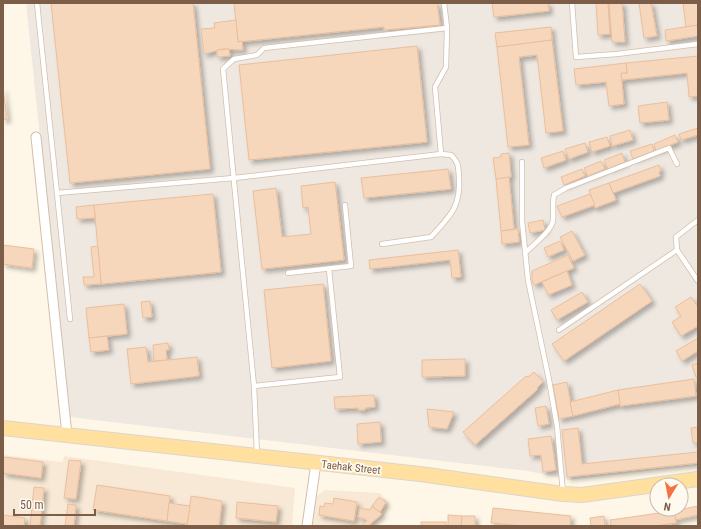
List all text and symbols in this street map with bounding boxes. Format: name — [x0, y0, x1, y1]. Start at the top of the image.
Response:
street label: Taehak Street — [321, 458, 381, 477]
north arrow — [649, 477, 689, 517]
scale bar — [14, 491, 95, 517]
text: 50 m — [20, 498, 44, 512]
text: N — [663, 499, 672, 513]

